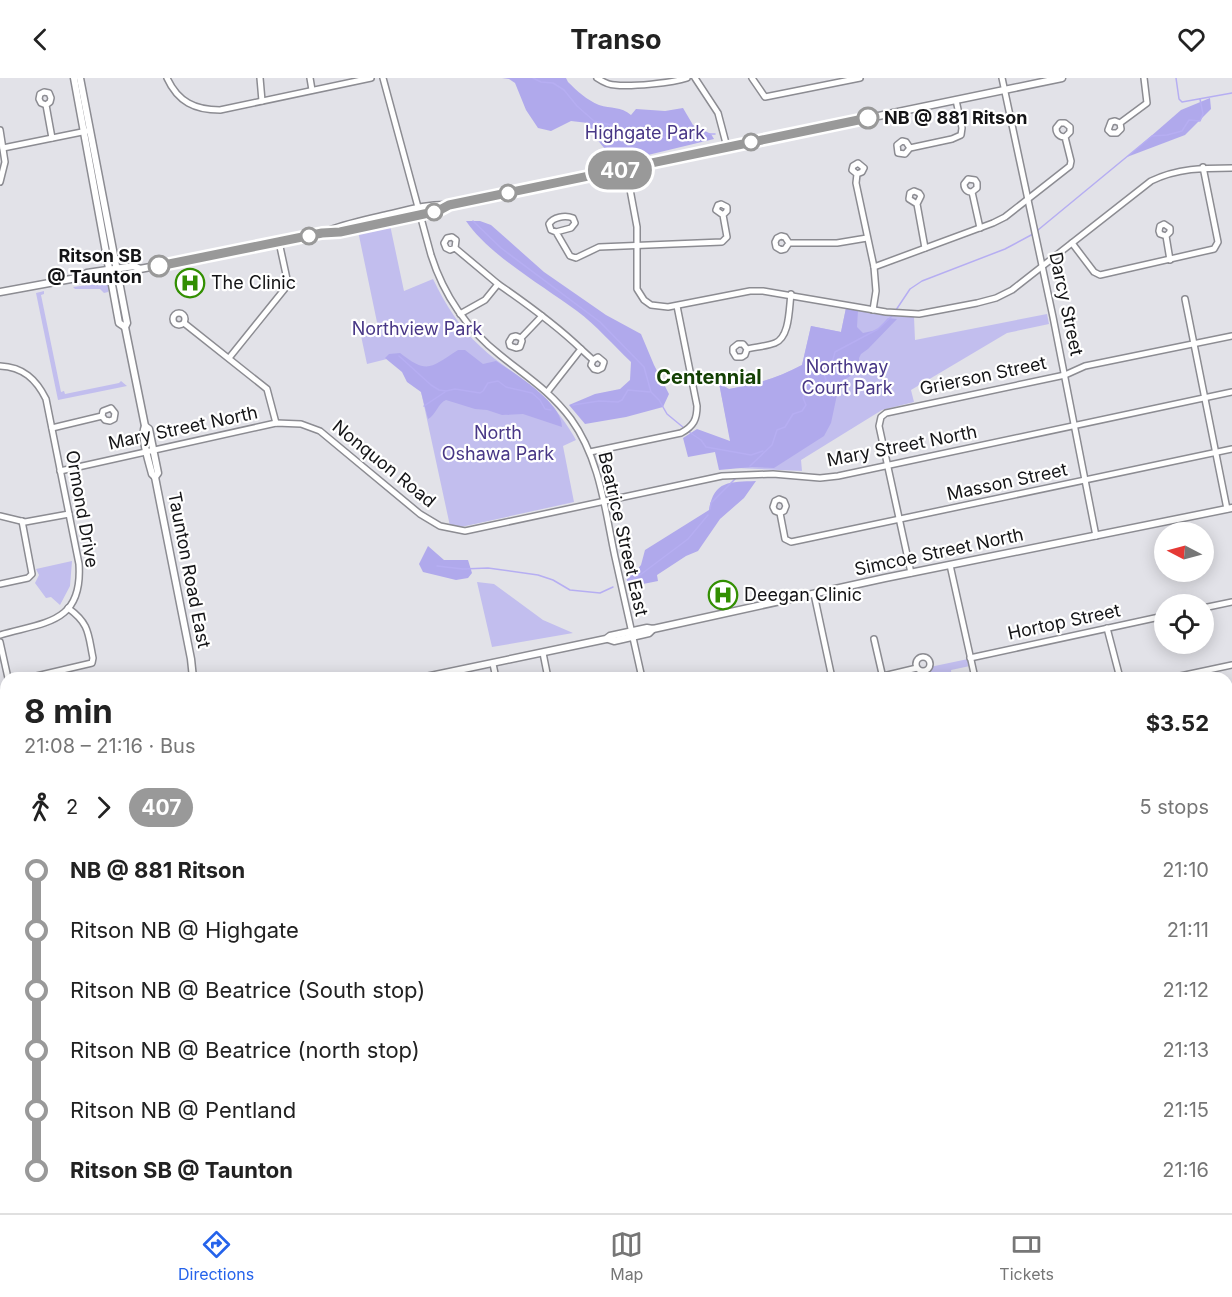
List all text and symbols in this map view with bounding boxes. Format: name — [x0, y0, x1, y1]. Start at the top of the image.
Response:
icon: back — [24, 23, 57, 56]
text: Transo — [570, 23, 662, 56]
icon: heart — [1175, 23, 1208, 56]
marker: NB @ 881 Ritson — [857, 107, 879, 129]
place label: NB @ 881 Ritson — [884, 107, 1027, 128]
park label: Highgate Park — [585, 122, 705, 143]
unlabelled marker — [742, 133, 760, 151]
line badge: 407 — [586, 150, 654, 190]
text: 407 — [600, 158, 640, 183]
unlabelled marker — [499, 184, 517, 202]
unlabelled marker — [425, 203, 443, 221]
unlabelled marker — [300, 227, 318, 245]
place label: Ritson SB @ Taunton — [47, 245, 142, 287]
street label: Darcy Street — [1045, 250, 1088, 358]
marker: Ritson SB @ Taunton — [148, 255, 170, 277]
hospital icon: The Clinic — [174, 267, 206, 299]
place label: The Clinic — [211, 272, 296, 293]
park label: Northview Park — [352, 318, 482, 339]
street label: Grierson Street — [918, 352, 1048, 399]
park label: Northway Court Park — [801, 356, 893, 398]
district label: Centennial — [656, 365, 762, 389]
street label: Mary Street North — [106, 401, 260, 454]
street label: Nonquon Road — [329, 416, 440, 512]
street label: Mary Street North — [825, 421, 979, 470]
park label: North Oshawa Park — [442, 422, 554, 464]
street label: Ormond Drive — [62, 449, 103, 569]
street label: Beatrice Street East — [594, 450, 653, 618]
street label: Masson Street — [945, 458, 1069, 505]
street label: Taunton Road East — [164, 490, 215, 650]
north arrow — [1154, 522, 1214, 582]
map controls — [1154, 522, 1214, 654]
street label: Simcoe Street North — [853, 523, 1025, 580]
hospital icon: Deegan Clinic — [707, 579, 739, 611]
place label: Deegan Clinic — [744, 584, 862, 605]
button: locate — [1154, 594, 1214, 654]
street label: Hortop Street — [1006, 599, 1122, 644]
text: 8 min — [24, 691, 113, 731]
text: $3.52 — [1146, 710, 1209, 736]
text: 21:08 – 21:16 · Bus — [24, 734, 195, 758]
icon: walk — [24, 791, 57, 824]
icon: forward — [87, 791, 120, 824]
text: 2 — [66, 795, 78, 819]
text: 407 — [141, 795, 181, 820]
text: 5 stops — [1140, 795, 1209, 819]
text: NB @ 881 Ritson — [70, 857, 245, 883]
text: 21:10 — [1162, 858, 1209, 882]
text: Ritson NB @ Highgate — [70, 917, 299, 943]
text: 21:11 — [1167, 918, 1209, 942]
text: Ritson NB @ Beatrice (South stop) — [70, 977, 425, 1003]
text: 21:12 — [1163, 978, 1209, 1002]
text: Ritson NB @ Beatrice (north stop) — [70, 1037, 420, 1063]
text: 21:13 — [1162, 1038, 1209, 1062]
text: Ritson NB @ Pentland — [70, 1097, 296, 1123]
text: 21:15 — [1163, 1098, 1209, 1122]
text: Ritson SB @ Taunton — [70, 1157, 293, 1183]
text: 21:16 — [1162, 1158, 1209, 1182]
tab: Directions — [178, 1228, 254, 1284]
tab: Map — [610, 1228, 643, 1284]
tab: Tickets — [999, 1228, 1054, 1284]

